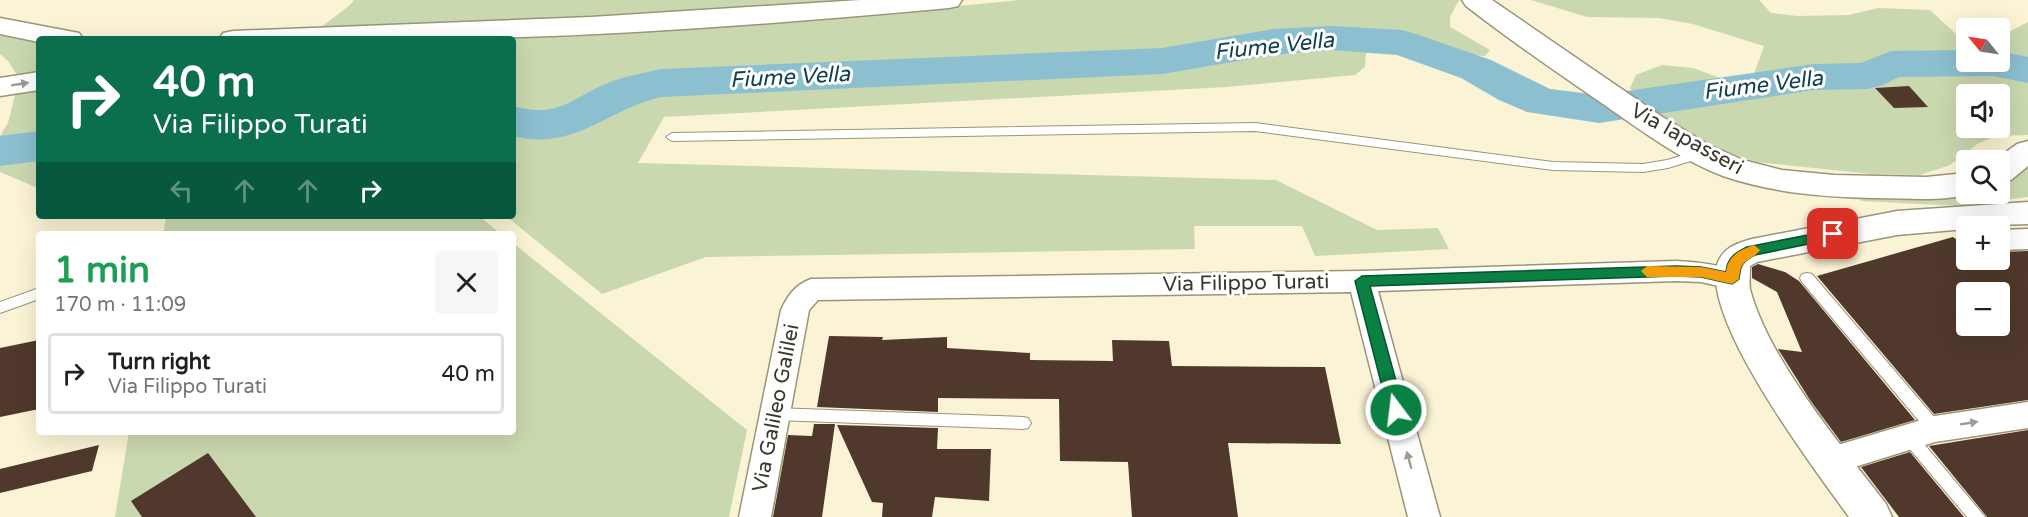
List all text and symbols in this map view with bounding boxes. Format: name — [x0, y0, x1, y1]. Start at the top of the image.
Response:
north arrow — [1956, 18, 2010, 72]
map controls — [1956, 18, 2010, 336]
water label: Fiume Vella — [1213, 27, 1336, 65]
text: 40 m — [153, 57, 255, 108]
icon: right — [54, 60, 132, 138]
water label: Fiume Vella — [729, 61, 851, 93]
water label: Fiume Vella — [1702, 65, 1825, 105]
one-way arrow — [10, 80, 29, 89]
button: sound — [1956, 84, 2010, 138]
street label: Via Iapasseri — [1626, 98, 1748, 180]
text: Via Filippo Turati — [153, 108, 368, 141]
button: search — [1956, 150, 2010, 204]
icon: left — [165, 174, 198, 207]
icon: ahead — [228, 174, 261, 207]
icon: ahead — [291, 174, 324, 207]
icon: right — [354, 174, 387, 207]
pin — [1807, 208, 1858, 259]
button: + — [1956, 216, 2010, 270]
icon: arrive — [1816, 217, 1849, 250]
text: 1 min — [54, 249, 150, 292]
button: close — [435, 251, 498, 314]
street label: Via Filippo Turati — [1162, 269, 1330, 297]
button: − — [1956, 282, 2010, 336]
text: 170 m · 11:09 — [54, 293, 186, 317]
street label: Via Galileo Galilei — [747, 322, 805, 494]
text: Turn right — [108, 349, 210, 375]
icon: right — [57, 357, 90, 390]
text: 40 m — [441, 361, 495, 387]
text: Via Filippo Turati — [108, 375, 267, 399]
position arrow — [1364, 378, 1428, 442]
one-way arrow — [1960, 419, 1979, 428]
one-way arrow — [1404, 451, 1414, 470]

